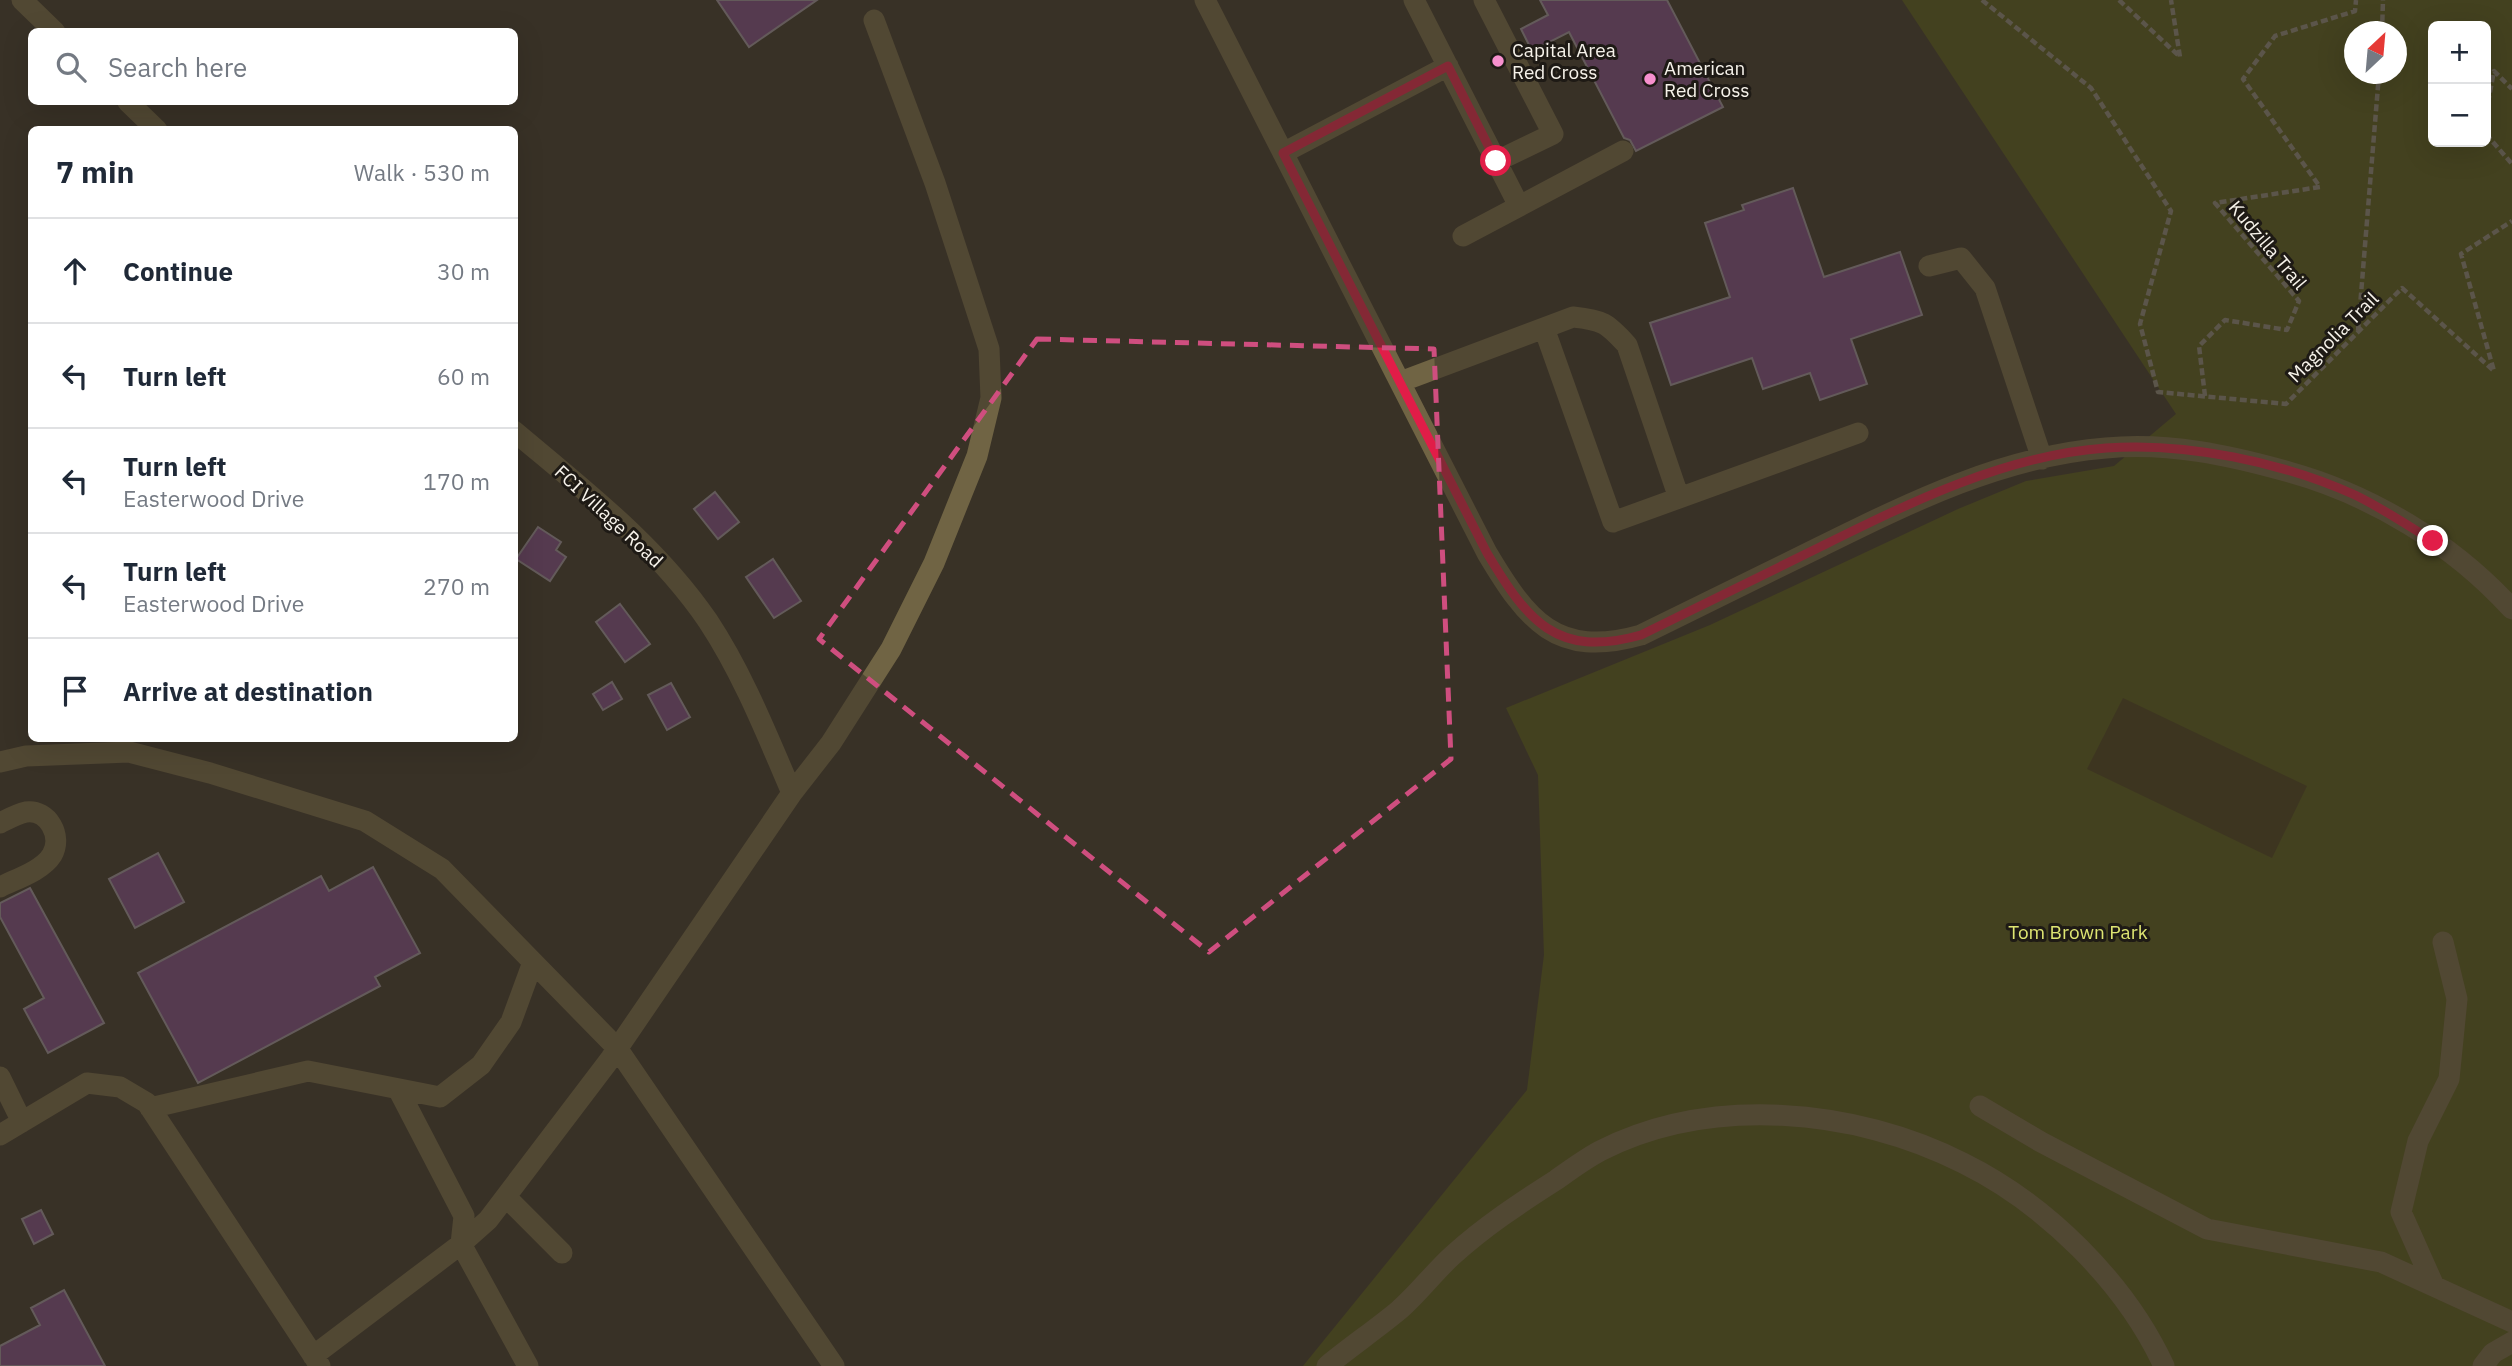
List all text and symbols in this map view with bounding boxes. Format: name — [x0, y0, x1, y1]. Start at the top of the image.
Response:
north arrow — [2344, 21, 2407, 84]
map controls — [2428, 21, 2491, 147]
button: + — [2428, 21, 2491, 84]
search box — [28, 28, 518, 105]
place label: Capital Area Red Cross — [1512, 38, 1616, 84]
icon: search — [52, 48, 90, 86]
text: Search here — [108, 50, 247, 84]
marker: Capital Area Red Cross — [1490, 53, 1506, 69]
place label: American Red Cross — [1664, 56, 1750, 102]
marker: American Red Cross — [1642, 71, 1658, 87]
button: − — [2428, 84, 2491, 147]
route start — [1480, 145, 1511, 176]
text: 7 min — [56, 152, 134, 191]
text: Walk · 530 m — [354, 157, 490, 187]
street label: Kudzilla Trail — [2224, 196, 2312, 294]
icon: ahead — [56, 252, 94, 290]
text: Continue — [123, 254, 233, 288]
text: 30 m — [437, 256, 490, 286]
street label: Magnolia Trail — [2283, 287, 2383, 387]
icon: left — [56, 357, 94, 395]
text: Turn left — [123, 359, 226, 393]
text: 60 m — [437, 361, 490, 391]
text: Turn left — [123, 449, 226, 483]
street label: FCI Village Road — [550, 460, 668, 572]
icon: left — [56, 462, 94, 500]
text: 170 m — [423, 466, 490, 496]
text: Easterwood Drive — [123, 483, 304, 513]
route end — [2417, 525, 2448, 556]
text: Turn left — [123, 554, 226, 588]
icon: left — [56, 567, 94, 605]
text: 270 m — [423, 571, 490, 601]
text: Easterwood Drive — [123, 588, 304, 618]
icon: arrive — [56, 672, 94, 710]
text: Arrive at destination — [123, 674, 373, 708]
park label: Tom Brown Park — [2008, 920, 2148, 944]

